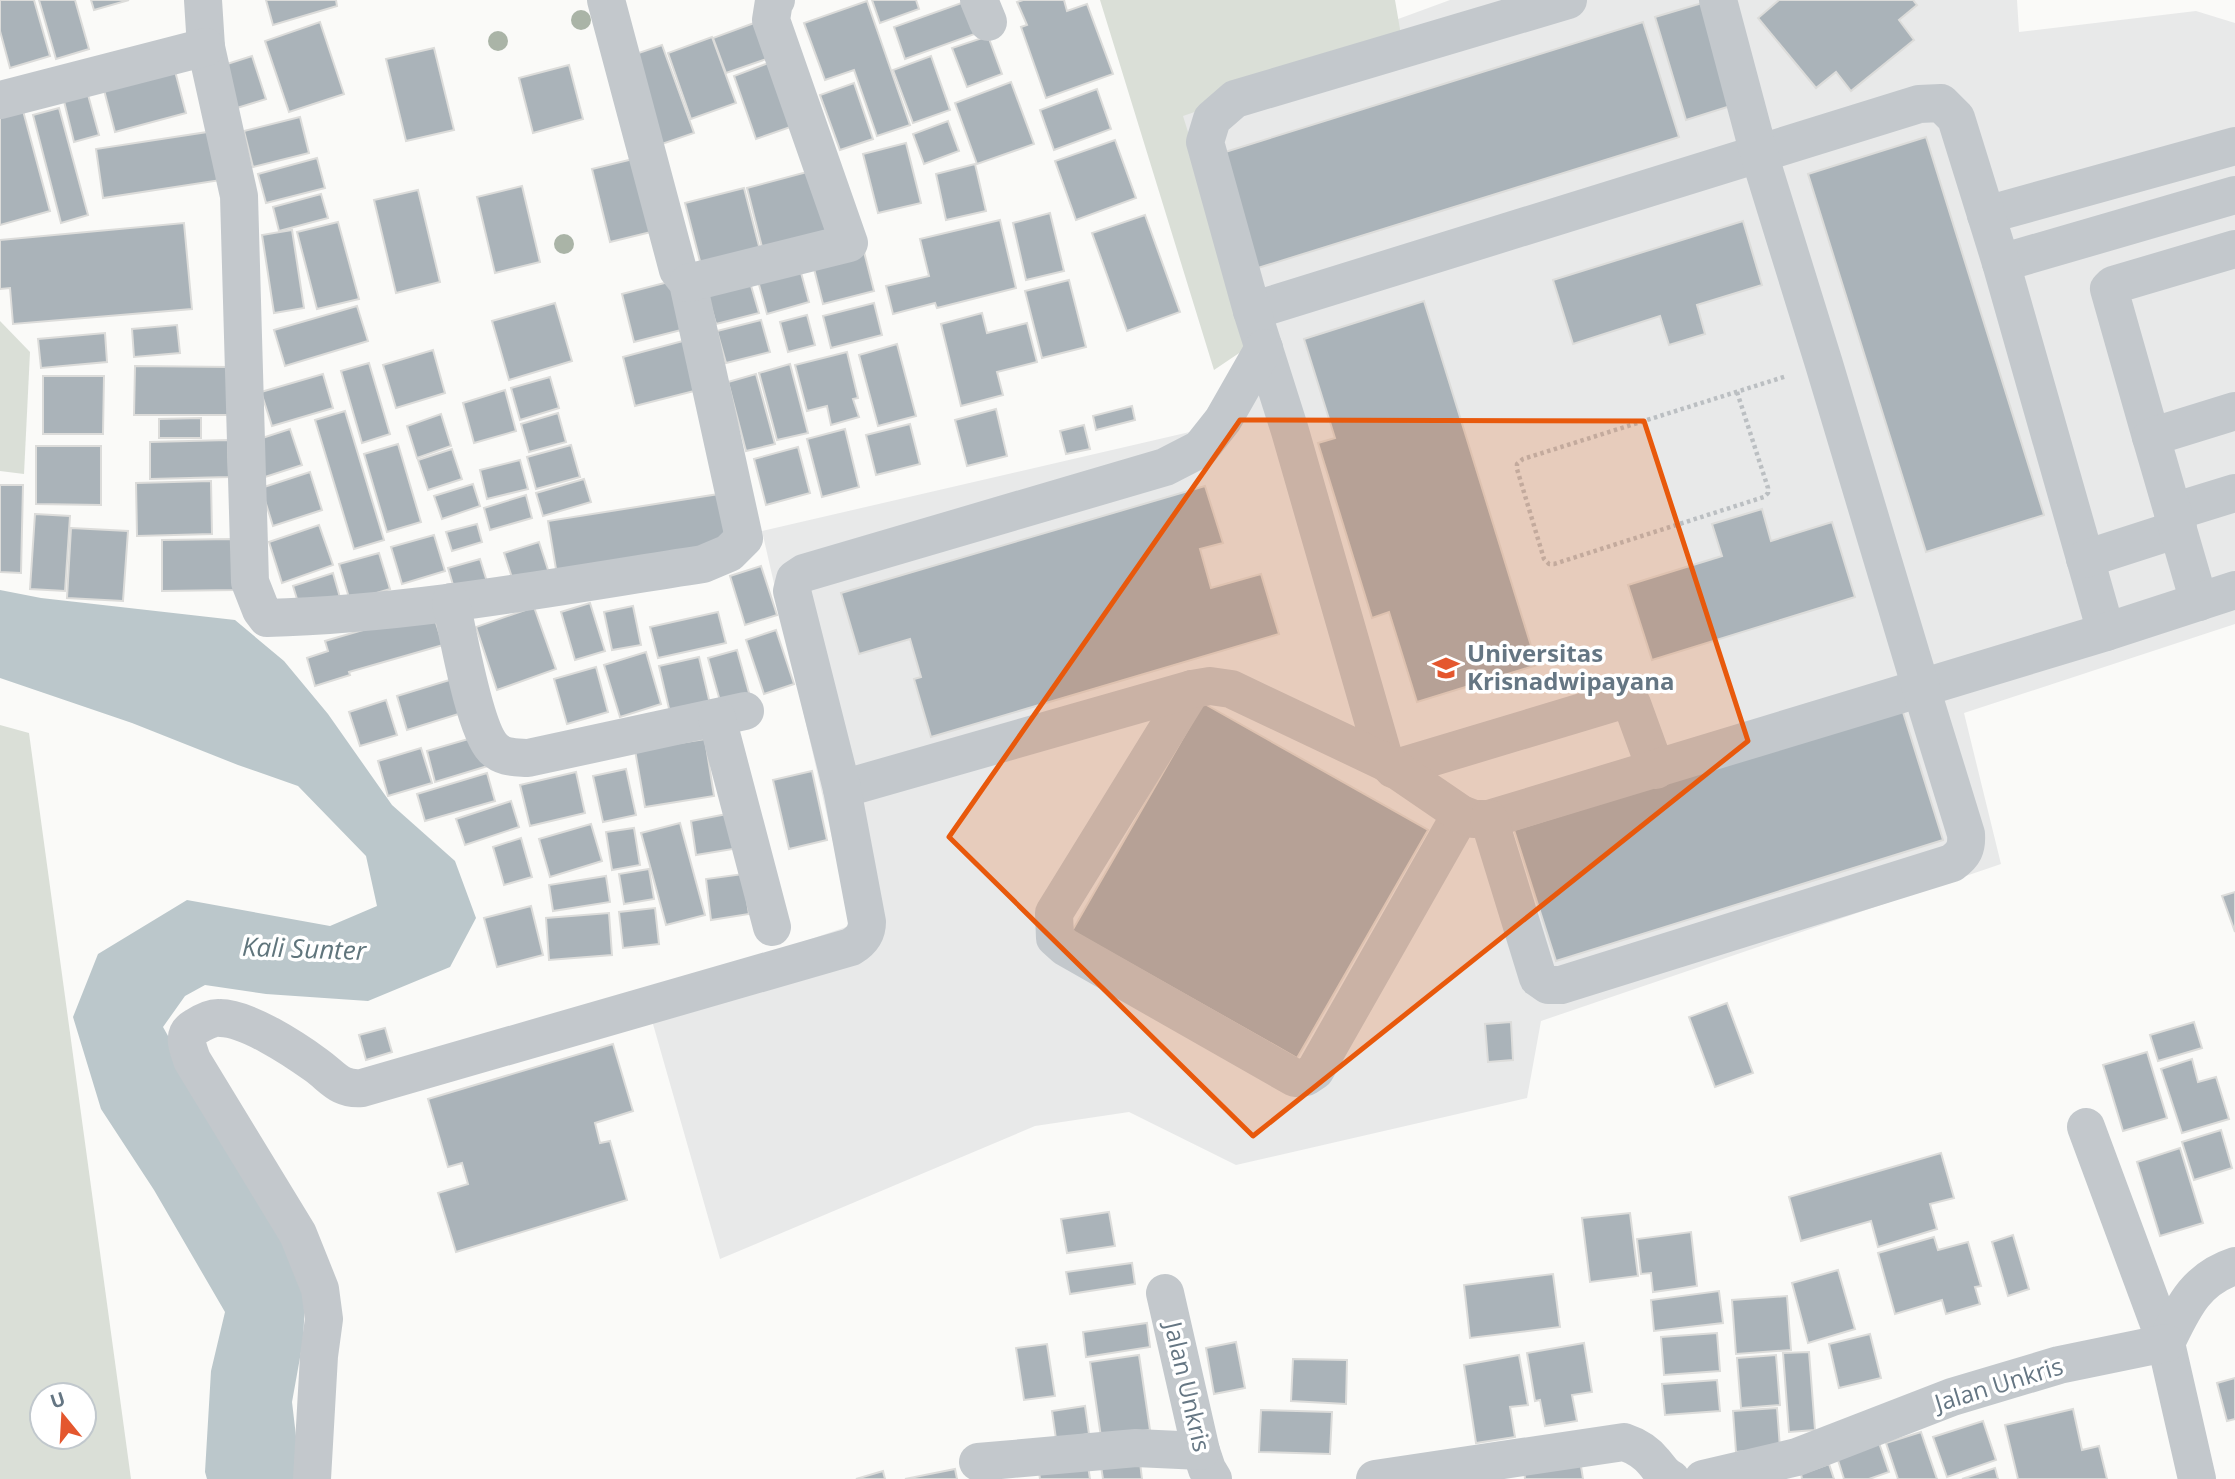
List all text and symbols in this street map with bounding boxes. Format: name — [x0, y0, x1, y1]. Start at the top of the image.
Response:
place label: Universitas Krisnadwipayana — [1467, 636, 1675, 697]
school or university icon: Universitas Krisnadwipayana — [1431, 653, 1461, 683]
water label: Kali Sunter — [241, 928, 368, 968]
street label: Jalan Unkris — [1157, 1317, 1219, 1455]
street label: Jalan Unkris — [1929, 1348, 2067, 1419]
north arrow — [28, 1381, 98, 1451]
text: U — [47, 1385, 69, 1414]

